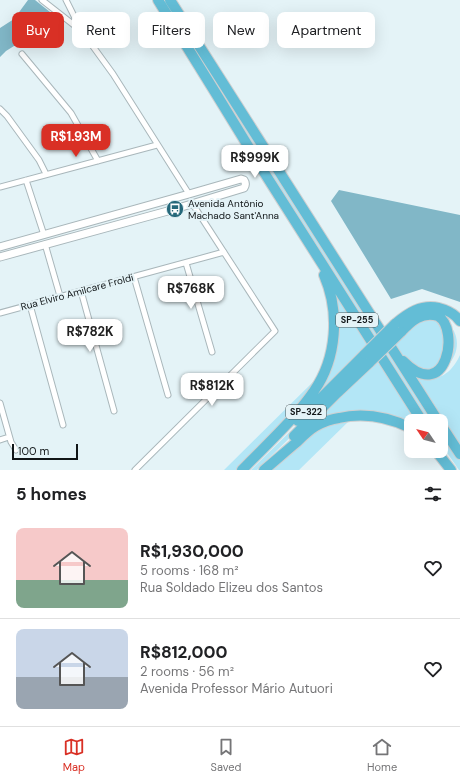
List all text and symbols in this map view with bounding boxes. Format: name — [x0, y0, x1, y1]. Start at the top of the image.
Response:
chip: Buy — [12, 12, 64, 48]
chip: Rent — [72, 12, 130, 48]
chip: Filters — [138, 12, 205, 48]
chip: New — [213, 12, 269, 48]
chip: Apartment — [277, 12, 375, 48]
pin: R$1.93M — [39, 124, 113, 158]
text: R$1.93M — [50, 128, 102, 145]
pin: R$999K — [222, 145, 288, 179]
text: R$999K — [230, 149, 280, 166]
place label: Avenida Antônio Machado Sant'Anna — [188, 197, 279, 222]
bus stop icon: Avenida Antônio Machado Sant'Anna — [165, 199, 185, 219]
street label: Rua Elviro Amilcare Froldi — [19, 271, 135, 313]
pin: R$768K — [158, 276, 224, 310]
text: R$768K — [167, 280, 215, 297]
road number: SP-255 — [336, 313, 378, 327]
pin: R$782K — [57, 319, 123, 353]
text: R$782K — [66, 323, 114, 340]
pin: R$812K — [179, 373, 245, 407]
text: R$812K — [190, 377, 234, 394]
road number: SP-322 — [286, 405, 326, 419]
north arrow — [404, 414, 448, 458]
map controls — [404, 414, 448, 458]
scale bar — [12, 442, 78, 461]
text: 100 m — [18, 444, 49, 458]
text: 5 homes — [16, 483, 87, 505]
icon: filters — [422, 483, 444, 505]
text: R$1,930,000 — [140, 540, 244, 562]
icon: home — [48, 544, 96, 592]
icon: heart — [422, 557, 444, 579]
text: 5 rooms · 168 m² — [140, 562, 238, 579]
text: Rua Soldado Elizeu dos Santos — [140, 579, 323, 596]
text: R$812,000 — [140, 641, 228, 663]
icon: home — [48, 645, 96, 693]
icon: heart — [422, 658, 444, 680]
text: 2 rooms · 56 m² — [140, 663, 234, 680]
text: Avenida Professor Mário Autuori — [140, 680, 333, 697]
tab: Map — [63, 736, 85, 774]
tab: Saved — [211, 736, 241, 774]
tab: Home — [367, 736, 397, 774]

